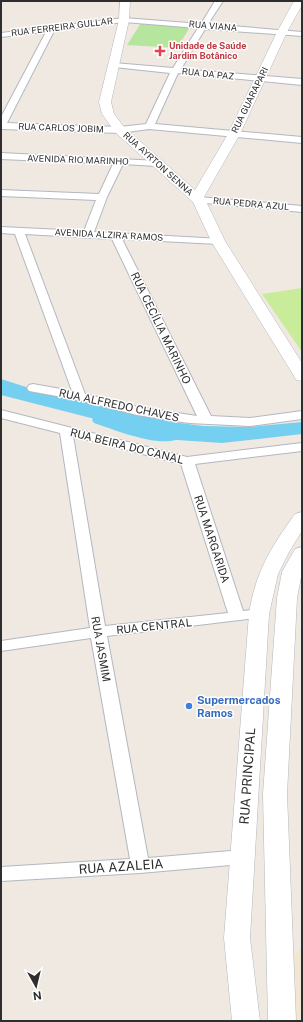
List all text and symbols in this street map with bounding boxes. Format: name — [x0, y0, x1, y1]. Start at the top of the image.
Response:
street label: RUA FERREIRA GULLAR — [10, 15, 113, 38]
street label: RUA VIANA — [188, 18, 238, 33]
place label: Unidade de Saúde Jardim Botânico — [169, 40, 246, 61]
marker: Unidade de Saúde Jardim Botânico — [154, 45, 166, 57]
street label: RUA DA PAZ — [181, 65, 235, 82]
street label: RUA GUARAPARI — [229, 65, 270, 135]
street label: RUA CARLOS JOBIM — [18, 121, 104, 134]
street label: RUA AYRTON SENNA — [121, 129, 196, 198]
street label: AVENIDA RIO MARINHO — [27, 152, 129, 167]
street label: RUA PEDRA AZUL — [212, 195, 290, 212]
street label: AVENIDA ALZIRA RAMOS — [55, 226, 164, 243]
street label: RUA CECÍLIA MARINHO — [129, 270, 194, 386]
street label: RUA ALFREDO CHAVES — [58, 386, 180, 424]
street label: RUA BEIRA DO CANAL — [69, 426, 185, 466]
street label: RUA MARGARIDA — [192, 494, 232, 585]
street label: RUA JASMIM — [89, 615, 113, 683]
street label: RUA CENTRAL — [116, 616, 192, 636]
place label: Supermercados Ramos — [197, 694, 281, 719]
marker: Supermercados Ramos — [184, 701, 194, 711]
street label: RUA PRINCIPAL — [237, 727, 258, 825]
street label: RUA AZALEIA — [78, 856, 164, 877]
north arrow — [16, 966, 56, 1006]
text: N — [32, 989, 42, 1002]

